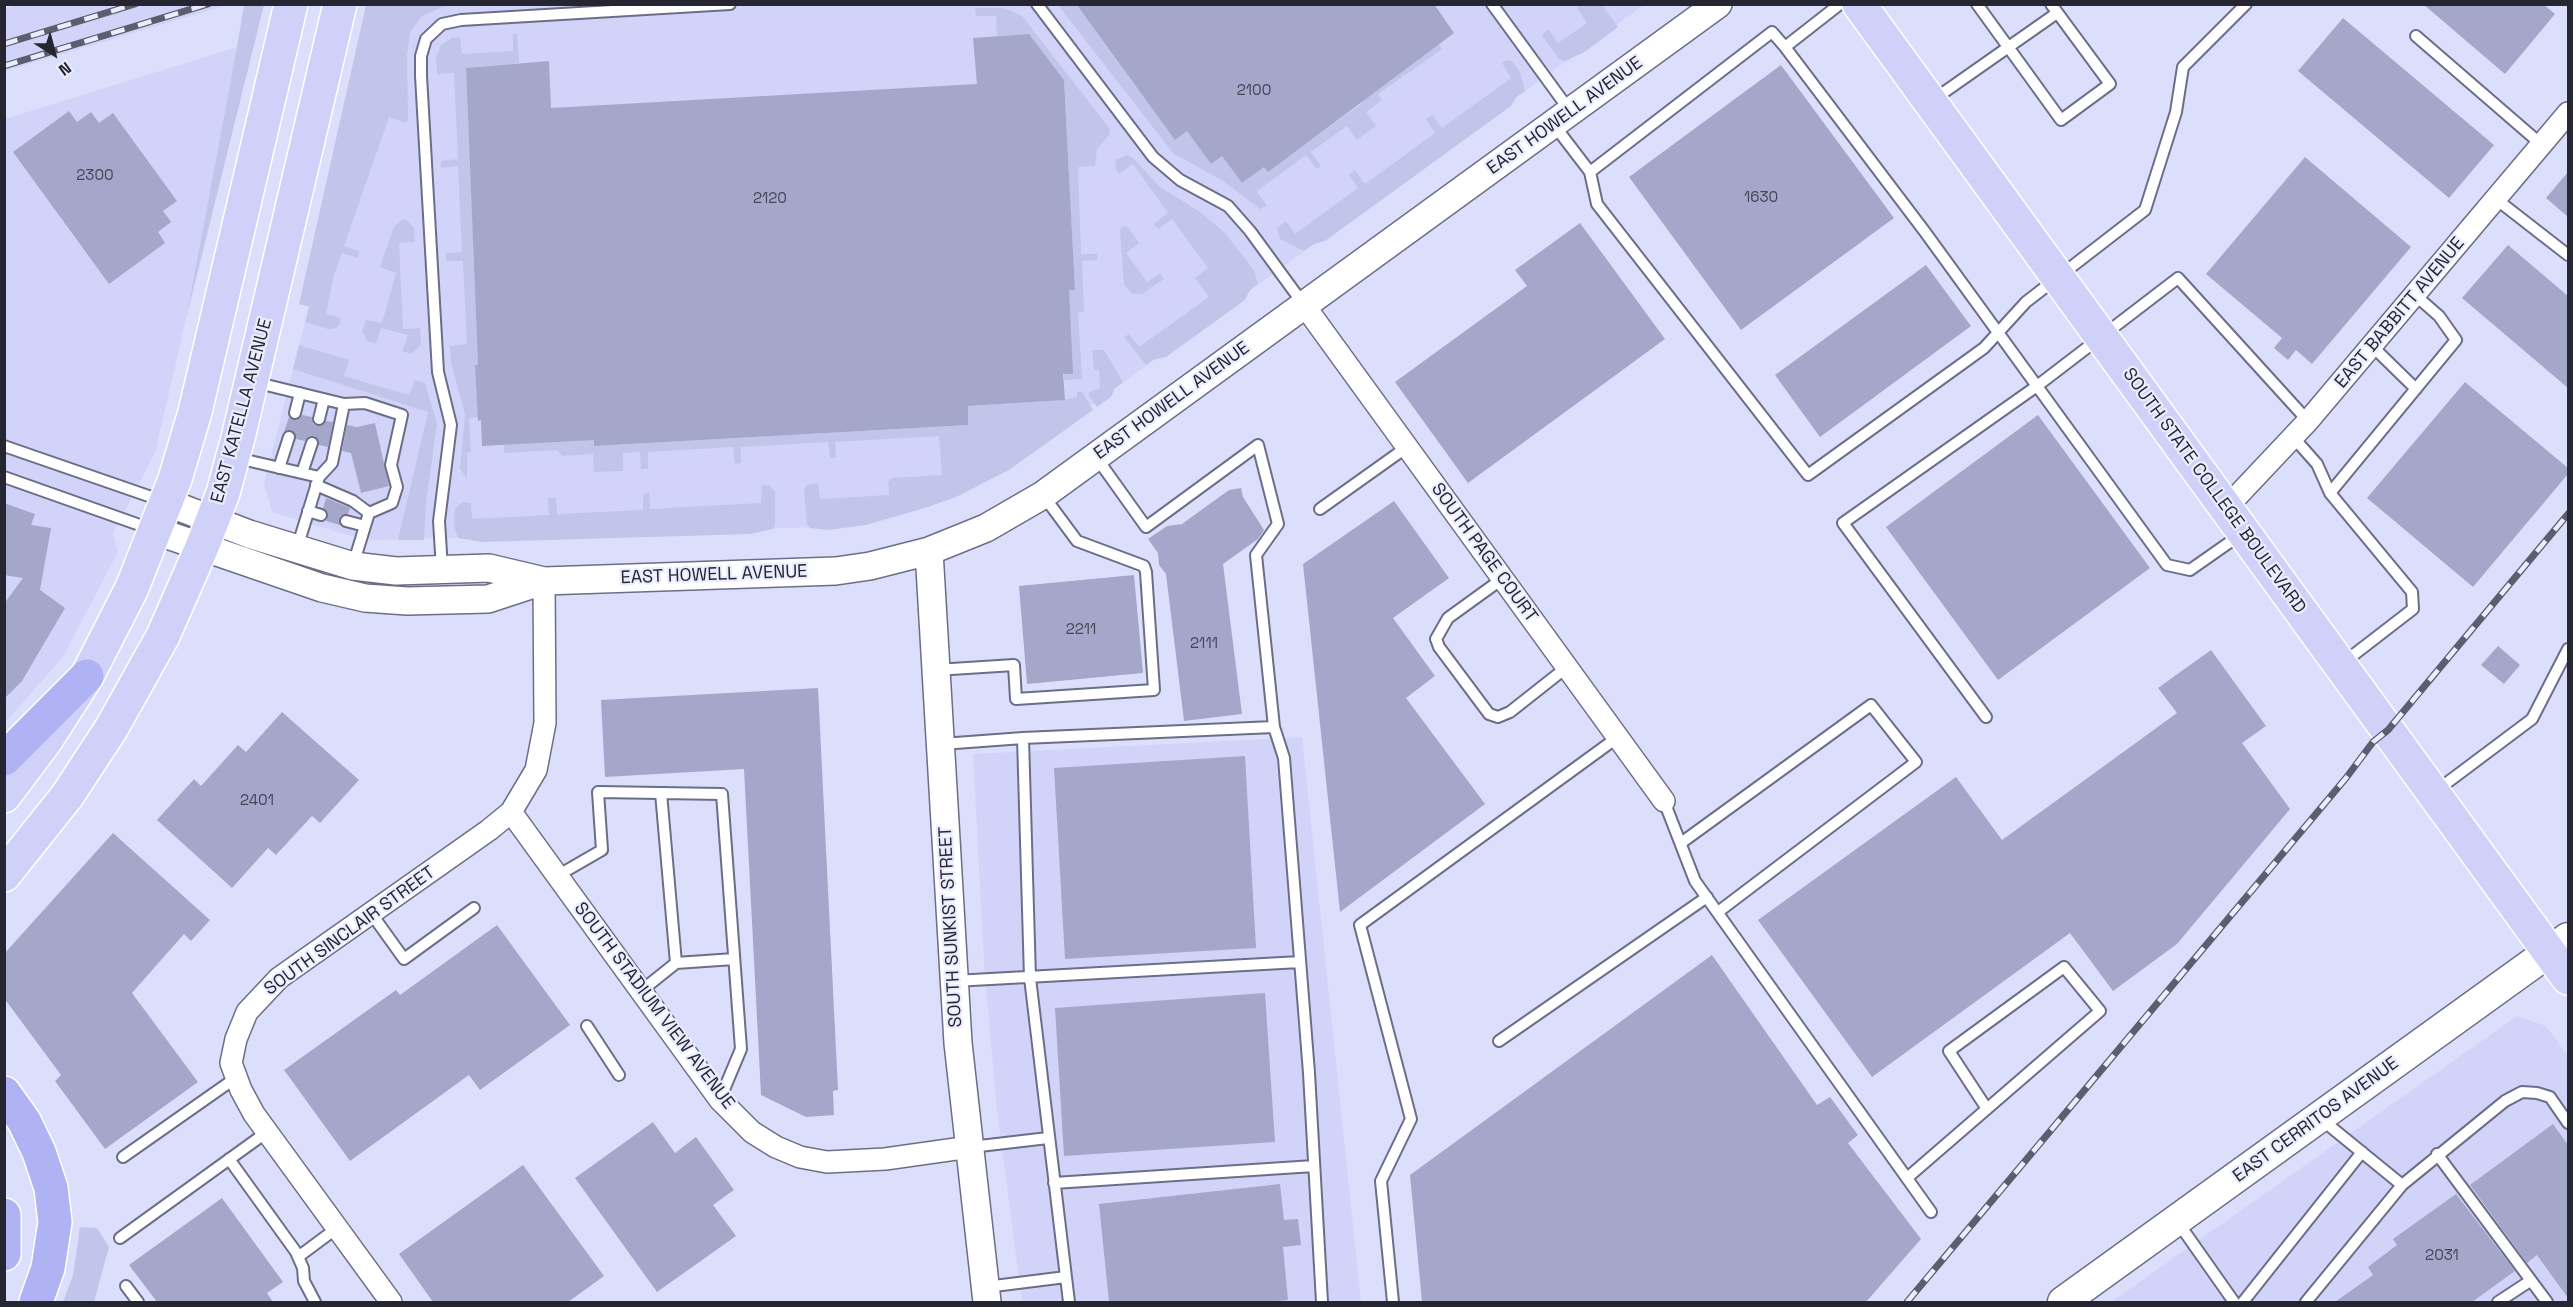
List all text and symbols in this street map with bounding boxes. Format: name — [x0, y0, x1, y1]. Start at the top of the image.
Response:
north arrow — [24, 24, 84, 84]
street label: EAST HOWELL AVENUE — [1483, 52, 1647, 180]
text: N — [54, 57, 75, 81]
house number: 2100 — [1237, 82, 1271, 100]
house number: 2300 — [76, 167, 114, 185]
house number: 1630 — [1744, 189, 1778, 207]
house number: 2120 — [753, 190, 787, 208]
street label: EAST BABBITT AVENUE — [2331, 233, 2469, 393]
street label: EAST KATELLA AVENUE — [207, 316, 277, 506]
street label: EAST HOWELL AVENUE — [1090, 337, 1254, 465]
street label: SOUTH STATE COLLEGE BOULEVARD — [2118, 364, 2310, 618]
street label: SOUTH PAGE COURT — [1426, 479, 1542, 627]
street label: EAST HOWELL AVENUE — [620, 561, 808, 589]
house number: 2211 — [1066, 621, 1096, 639]
house number: 2111 — [1190, 635, 1218, 653]
house number: 2401 — [240, 792, 274, 810]
street label: SOUTH SUNKIST STREET — [935, 826, 967, 1028]
street label: SOUTH SINCLAIR STREET — [260, 862, 440, 1000]
street label: SOUTH STADIUM VIEW AVENUE — [569, 898, 739, 1114]
street label: EAST CERRITOS AVENUE — [2229, 1053, 2403, 1187]
house number: 2031 — [2425, 1247, 2459, 1265]

